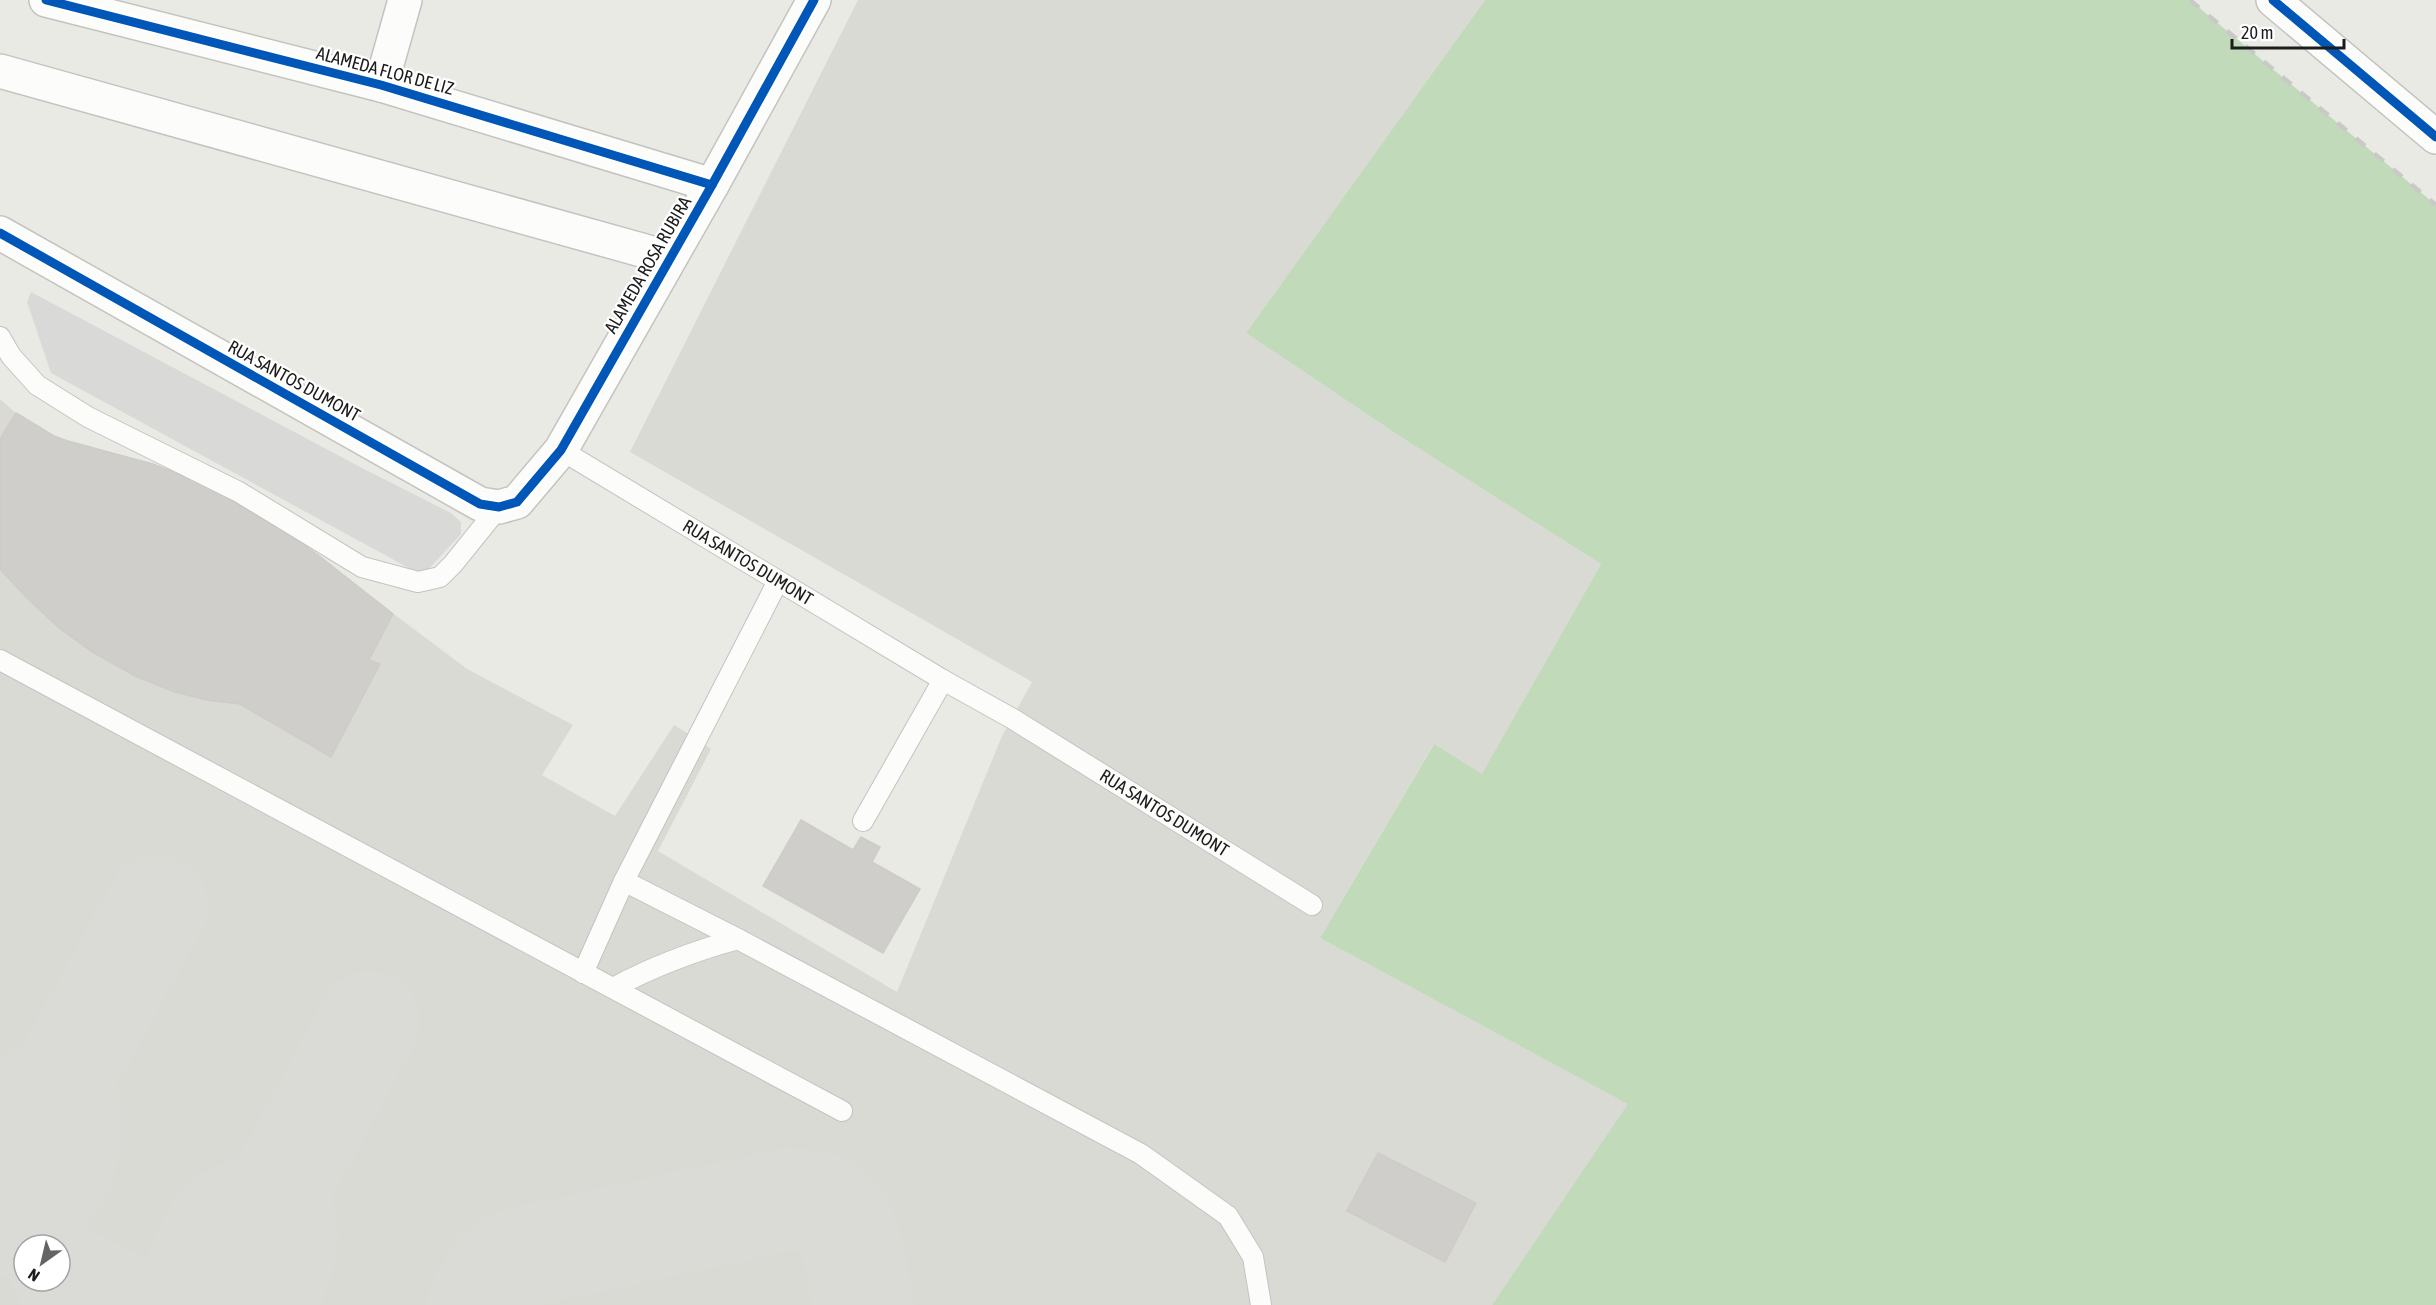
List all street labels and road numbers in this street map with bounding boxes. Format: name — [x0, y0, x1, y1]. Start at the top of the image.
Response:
street label: ALAMEDA FLOR DE LIZ — [314, 42, 456, 99]
street label: ALAMEDA ROSA RUBIRA — [600, 192, 695, 337]
street label: RUA SANTOS DUMONT — [225, 336, 364, 426]
street label: RUA SANTOS DUMONT — [679, 515, 817, 609]
street label: RUA SANTOS DUMONT — [1096, 765, 1233, 861]

